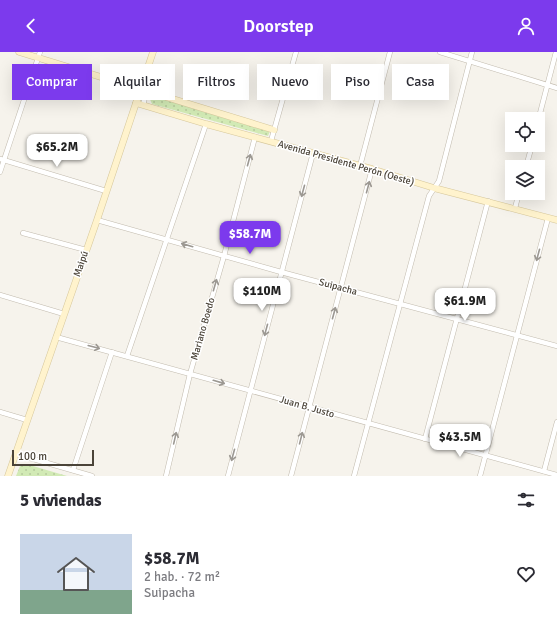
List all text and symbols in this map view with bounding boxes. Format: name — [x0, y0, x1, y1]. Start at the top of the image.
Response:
icon: back — [20, 15, 42, 37]
text: Doorstep — [243, 15, 314, 37]
icon: person — [515, 15, 537, 37]
chip: Comprar — [12, 64, 92, 100]
chip: Alquilar — [100, 64, 175, 100]
chip: Filtros — [183, 64, 249, 100]
chip: Nuevo — [257, 64, 323, 100]
chip: Piso — [331, 64, 384, 100]
chip: Casa — [392, 64, 449, 100]
map controls — [505, 112, 545, 200]
button: locate — [505, 112, 545, 152]
pin: $65.2M — [24, 134, 90, 168]
street label: Avenida Presidente Perón (Oeste) — [276, 138, 416, 188]
text: $65.2M — [36, 139, 78, 155]
one-way arrow — [246, 154, 253, 167]
button: layers — [505, 160, 545, 200]
one-way arrow — [364, 181, 372, 194]
one-way arrow — [299, 184, 306, 197]
pin: $58.7M — [217, 221, 283, 255]
text: $58.7M — [229, 226, 271, 242]
one-way arrow — [180, 241, 193, 248]
street label: Maipú — [71, 249, 91, 279]
one-way arrow — [534, 249, 542, 262]
street label: Suipacha — [317, 276, 359, 298]
pin: $110M — [234, 278, 290, 312]
one-way arrow — [212, 279, 219, 292]
text: $110M — [243, 283, 281, 299]
pin: $61.9M — [432, 288, 498, 322]
text: $61.9M — [444, 293, 486, 309]
street label: Mariano Boedo — [188, 296, 218, 362]
one-way arrow — [331, 306, 338, 319]
one-way arrow — [262, 323, 269, 336]
one-way arrow — [87, 344, 100, 351]
one-way arrow — [213, 379, 226, 386]
street label: Juan B. Justo — [278, 393, 336, 421]
pin: $43.5M — [427, 424, 493, 458]
text: $43.5M — [439, 429, 481, 445]
one-way arrow — [172, 432, 179, 445]
one-way arrow — [297, 432, 305, 445]
scale bar — [12, 448, 94, 467]
one-way arrow — [229, 449, 236, 462]
text: 100 m — [18, 450, 47, 463]
icon: filters — [515, 489, 537, 511]
text: 5 viviendas — [20, 490, 102, 511]
text: $58.7M — [144, 548, 200, 569]
icon: home — [52, 550, 100, 598]
icon: heart — [515, 563, 537, 585]
text: 2 hab. · 72 m² — [144, 569, 220, 585]
text: Suipacha — [144, 585, 195, 601]

